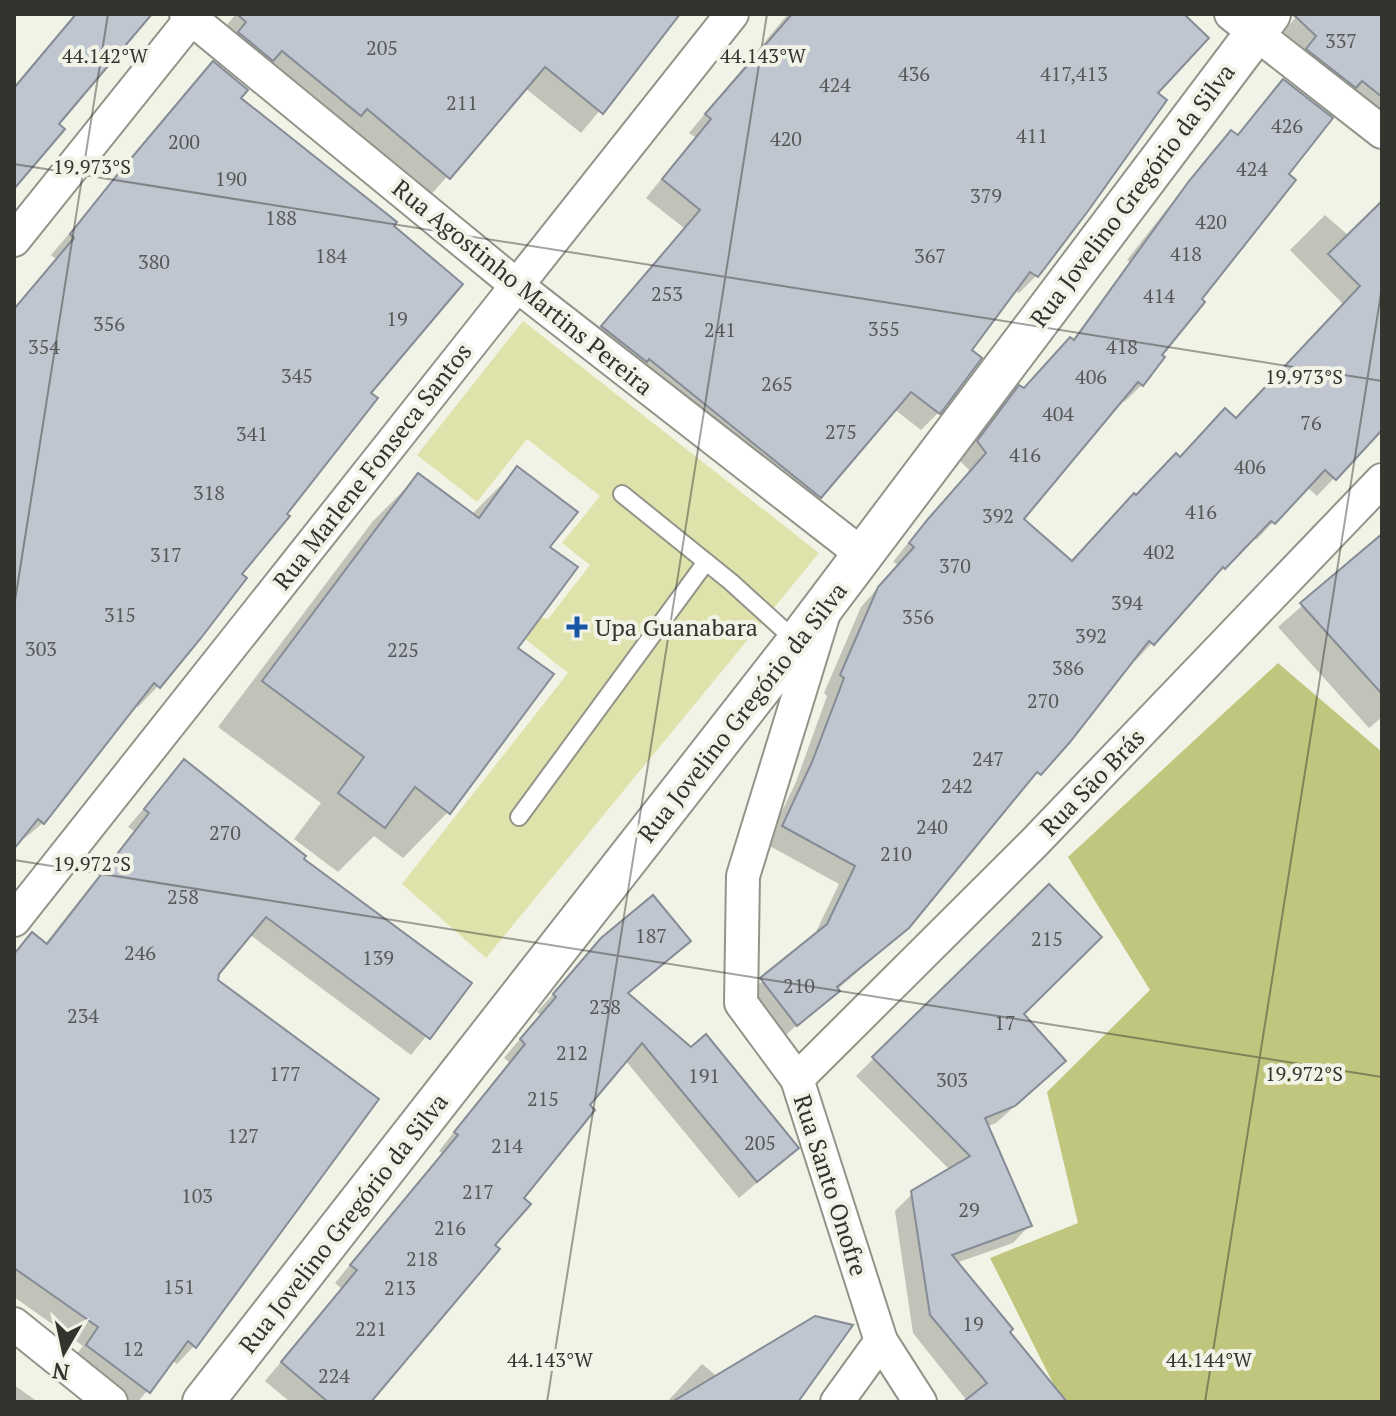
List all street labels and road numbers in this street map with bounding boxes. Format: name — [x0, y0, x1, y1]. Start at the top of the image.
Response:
street label: Rua Jovelino Gregório da Silva — [1022, 57, 1242, 333]
street label: Rua Agostinho Martins Pereira — [386, 172, 660, 402]
street label: Rua Marlene Fonseca Santos — [266, 336, 478, 596]
street label: Rua Jovelino Gregório da Silva — [630, 575, 854, 849]
street label: Rua São Brás — [1033, 721, 1151, 843]
street label: Rua Jovelino Gregório da Silva — [231, 1086, 455, 1360]
street label: Rua Santo Onofre — [787, 1090, 875, 1280]

